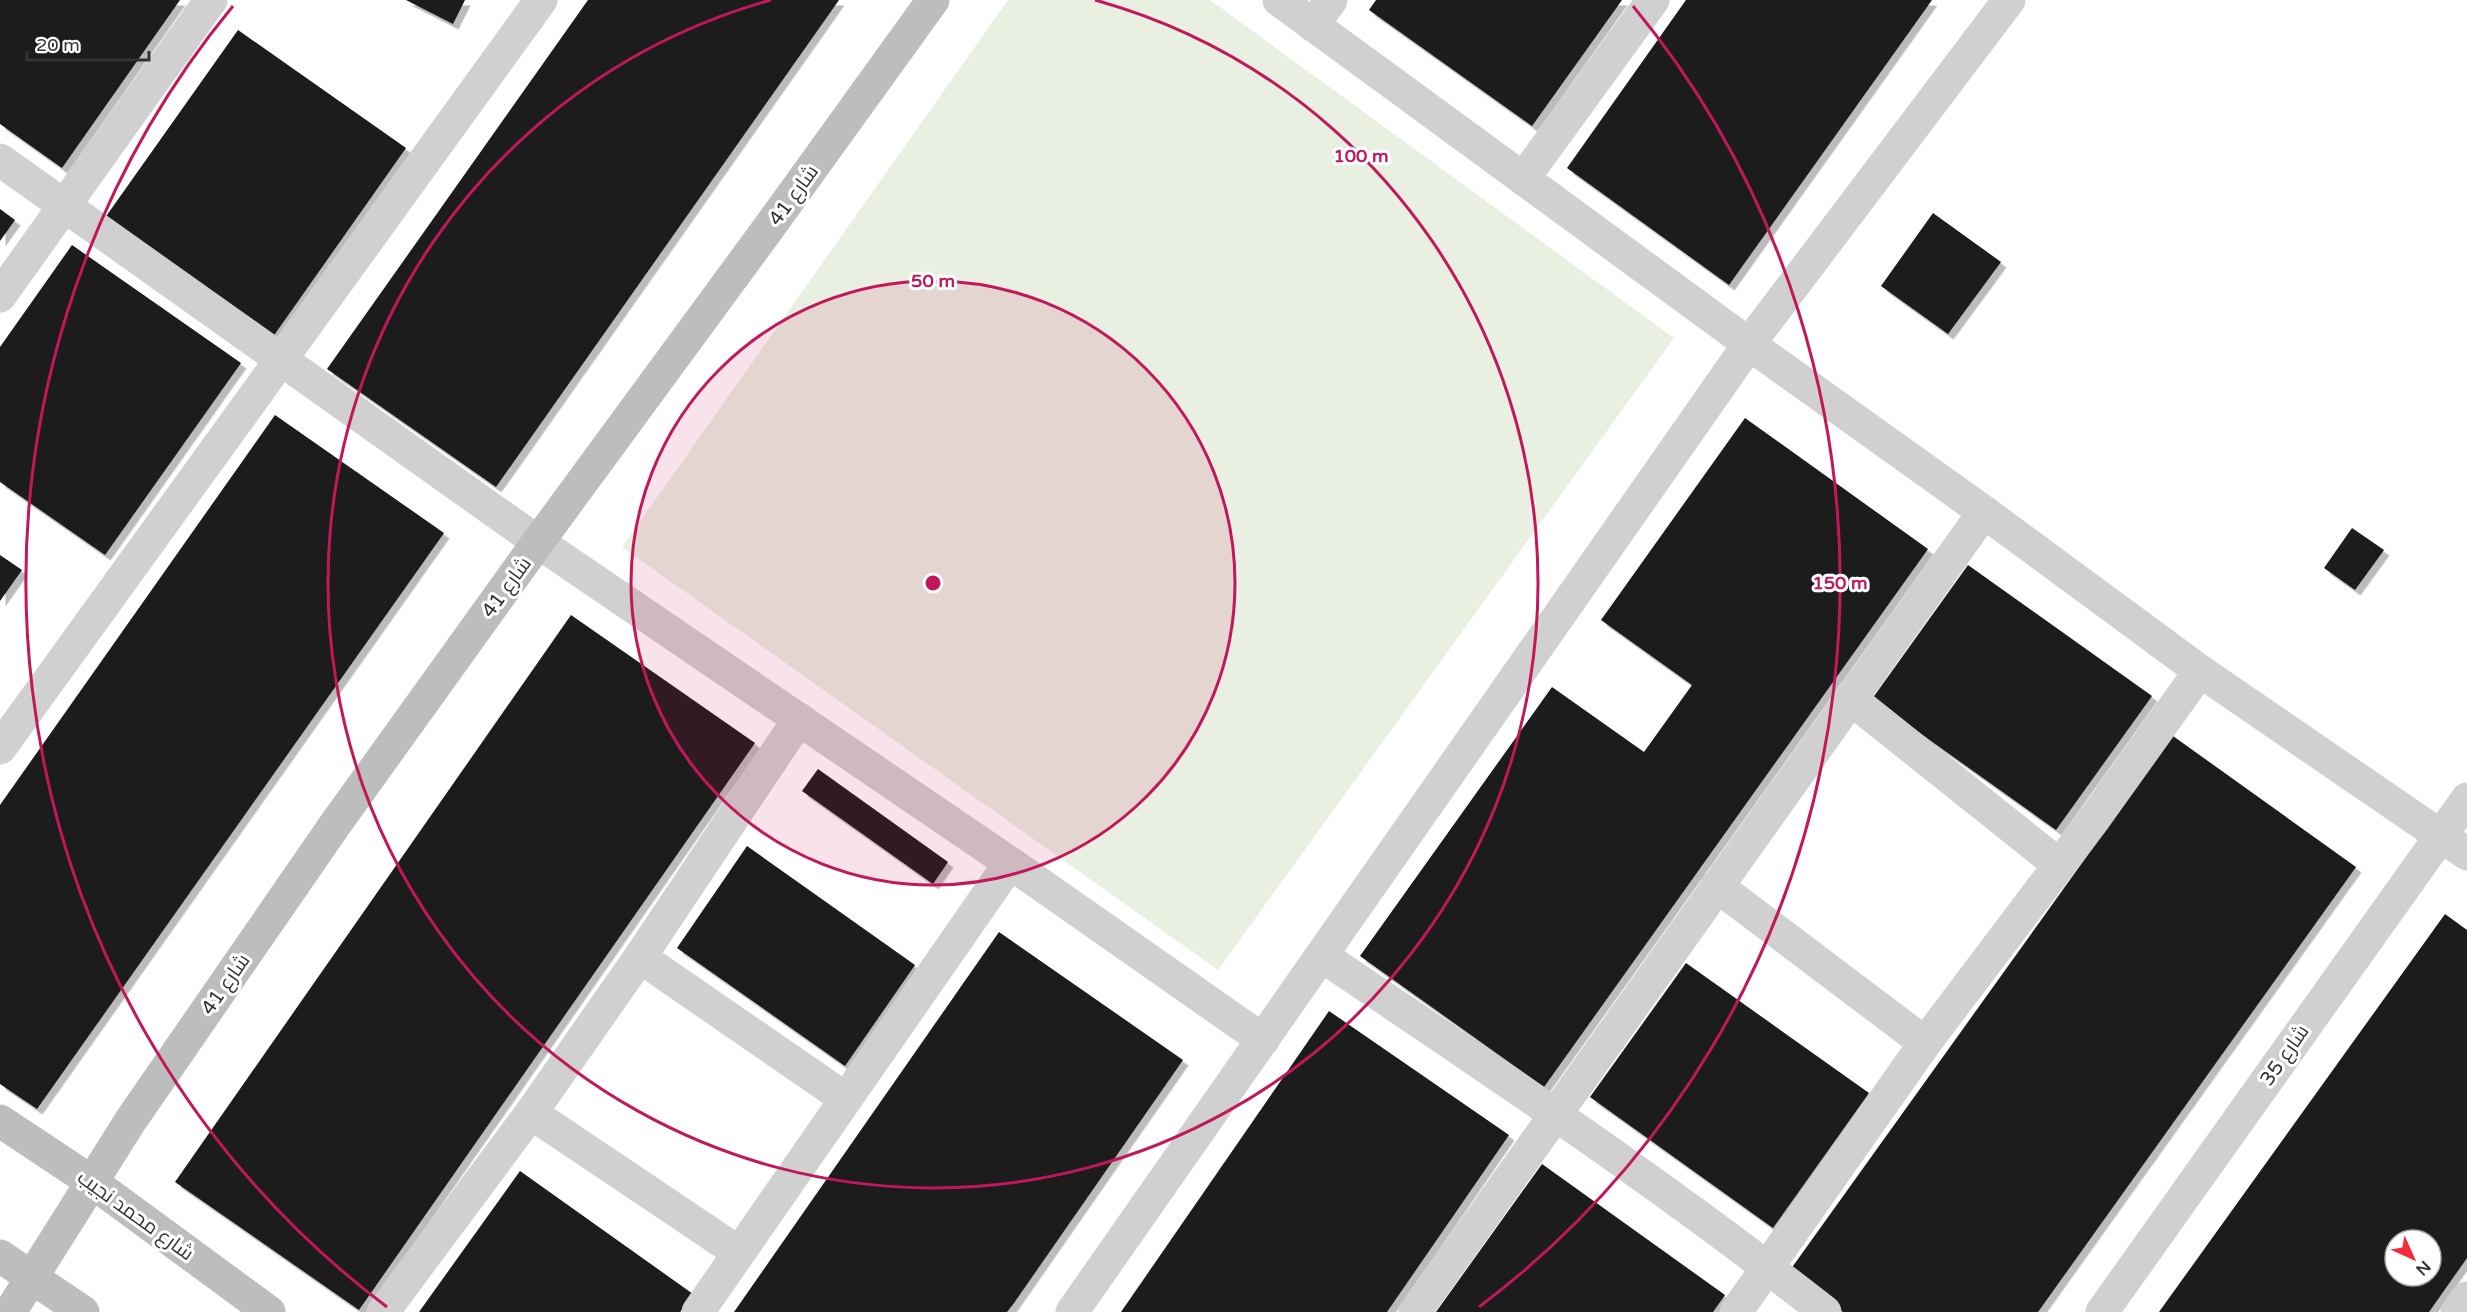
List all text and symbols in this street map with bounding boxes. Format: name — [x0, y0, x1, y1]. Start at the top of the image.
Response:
scale bar — [27, 24, 148, 62]
text: 20 m — [36, 34, 80, 56]
text: 100 m — [1333, 145, 1389, 167]
street label: شارع 41 — [764, 161, 825, 231]
text: 50 m — [911, 270, 955, 292]
street label: شارع 41 — [477, 553, 538, 623]
text: 150 m — [1812, 572, 1868, 594]
centre of rings — [923, 573, 943, 593]
street label: شارع 41 — [196, 949, 256, 1020]
street label: شارع 35 — [2255, 1020, 2315, 1091]
street label: شارع محمد نجيب — [72, 1166, 198, 1267]
north arrow — [2383, 1228, 2443, 1288]
text: N — [2411, 1256, 2435, 1280]

